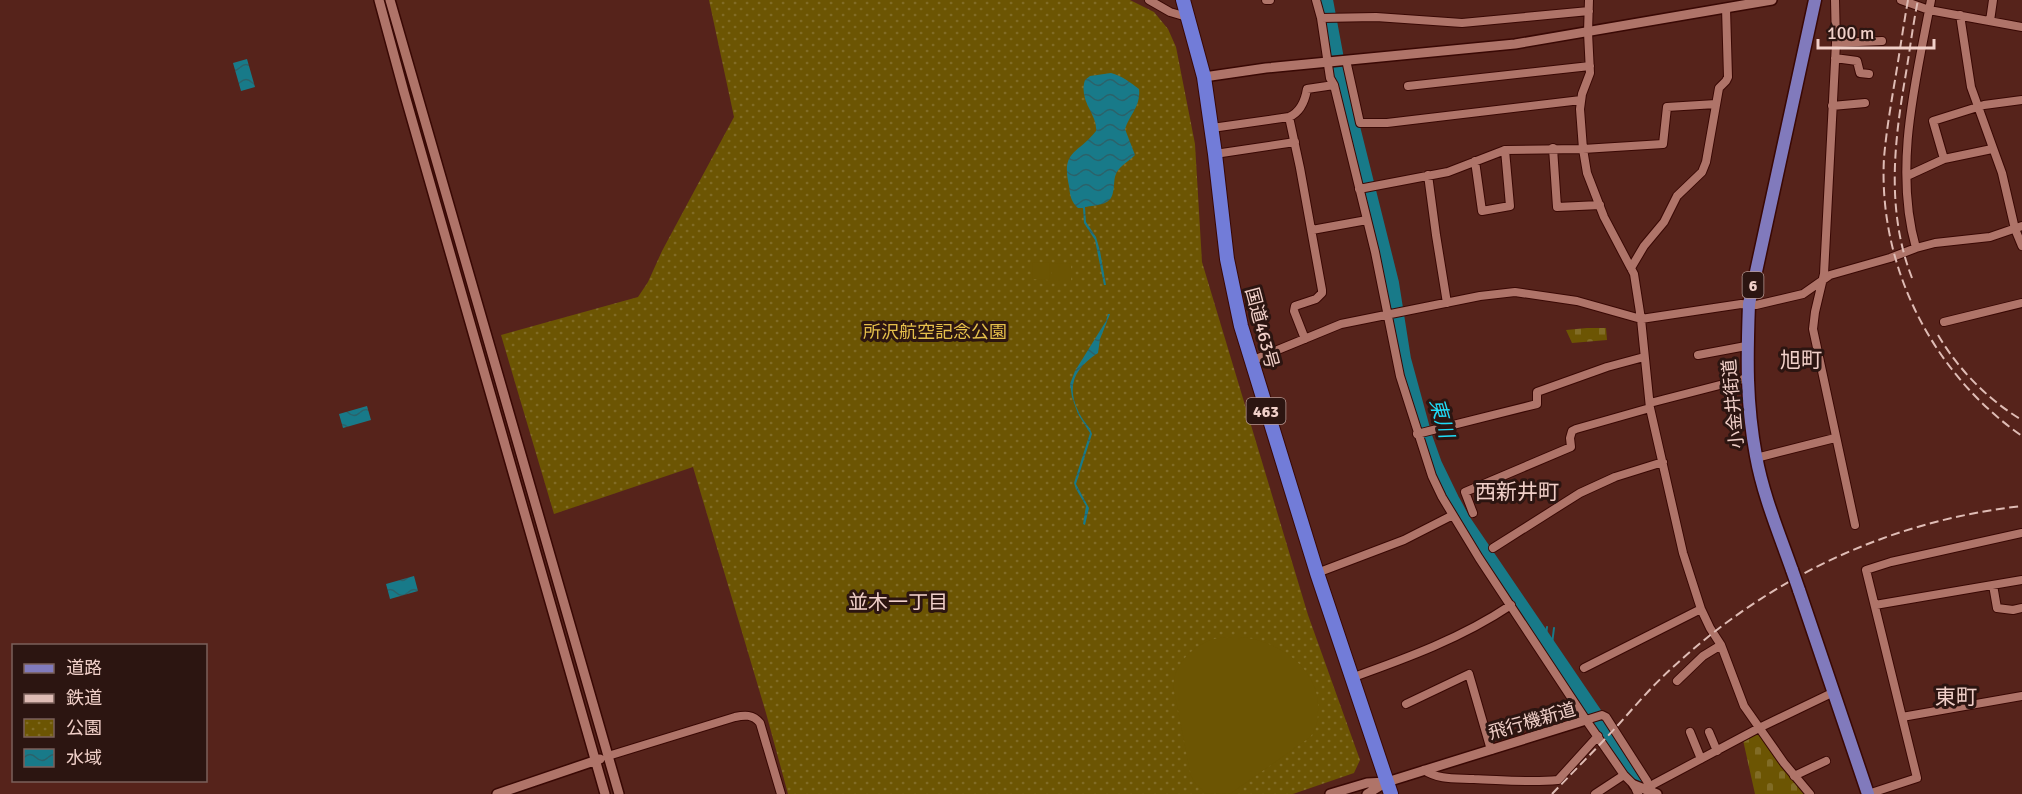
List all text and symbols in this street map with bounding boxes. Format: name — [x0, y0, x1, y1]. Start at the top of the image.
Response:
scale bar — [1818, 12, 1934, 50]
text: 100 m — [1827, 22, 1874, 44]
road number: 6 — [1742, 272, 1764, 298]
street label: 国道463号 — [1241, 285, 1283, 371]
park label: 所沢航空記念公園 — [863, 321, 1007, 343]
district label: 旭町 — [1780, 347, 1822, 373]
street label: 小金井街道 — [1718, 358, 1748, 450]
water label: 東川 — [1424, 395, 1460, 443]
road number: 463 — [1246, 398, 1286, 424]
district label: 西新井町 — [1475, 479, 1559, 505]
district label: 並木一丁目 — [848, 590, 948, 615]
legend — [12, 644, 207, 782]
text: 道路 — [66, 657, 102, 679]
district label: 東町 — [1935, 684, 1977, 710]
text: 鉄道 — [66, 687, 102, 709]
street label: 飛行機新道 — [1486, 698, 1578, 744]
text: 公園 — [66, 717, 102, 739]
text: 水域 — [66, 747, 102, 769]

